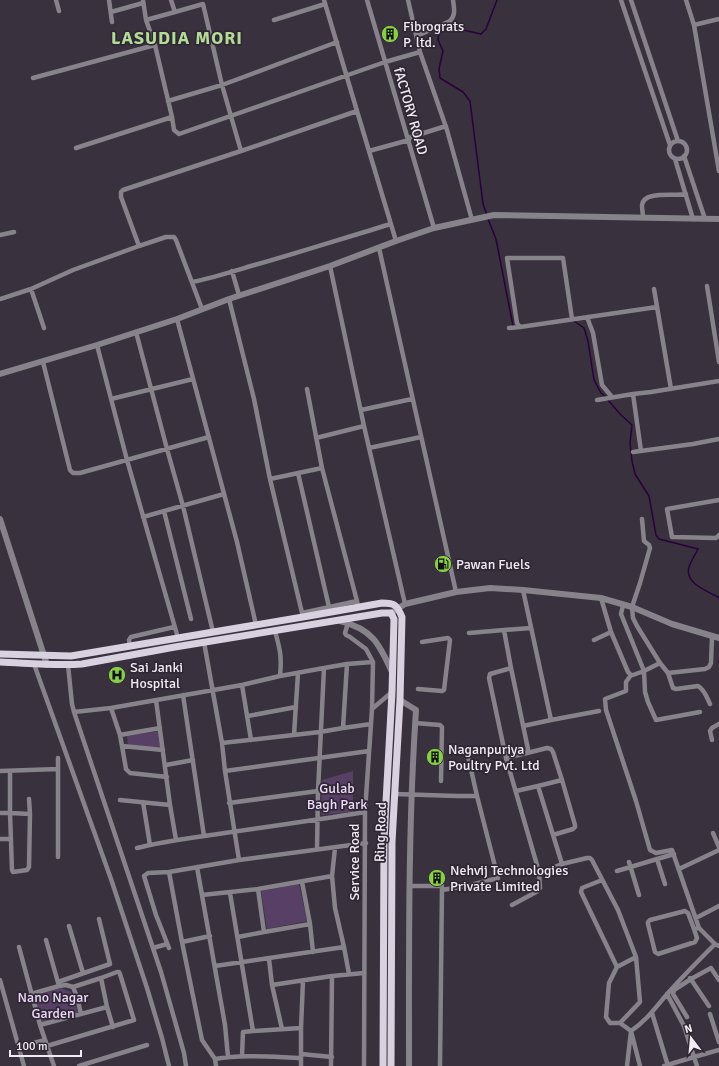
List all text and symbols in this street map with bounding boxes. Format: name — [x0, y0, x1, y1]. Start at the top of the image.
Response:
place label: Fibrograts P. ltd. — [403, 18, 464, 51]
building icon: Fibrograts P. ltd. — [380, 24, 400, 44]
district label: LASUDIA MORI — [111, 27, 243, 49]
street label: fACTORY ROAD — [390, 65, 431, 157]
fuel station icon: Pawan Fuels — [433, 554, 453, 574]
place label: Pawan Fuels — [456, 556, 530, 573]
place label: Sai Janki Hospital — [130, 659, 183, 692]
hospital icon: Sai Janki Hospital — [107, 665, 127, 685]
place label: Naganpuriya Poultry Pvt. Ltd — [448, 741, 540, 774]
building icon: Naganpuriya Poultry Pvt. Ltd — [425, 747, 445, 767]
park label: Gulab Bagh Park — [307, 780, 367, 813]
street label: Ring Road — [371, 802, 390, 862]
street label: Service Road — [346, 824, 363, 900]
place label: Nehvij Technologies Private Limited — [450, 862, 568, 895]
building icon: Nehvij Technologies Private Limited — [427, 868, 447, 888]
park label: Nano Nagar Garden — [18, 989, 89, 1022]
north arrow — [671, 1018, 711, 1058]
text: N — [683, 1022, 694, 1036]
scale bar — [10, 1032, 81, 1058]
text: 100 m — [16, 1039, 48, 1054]

